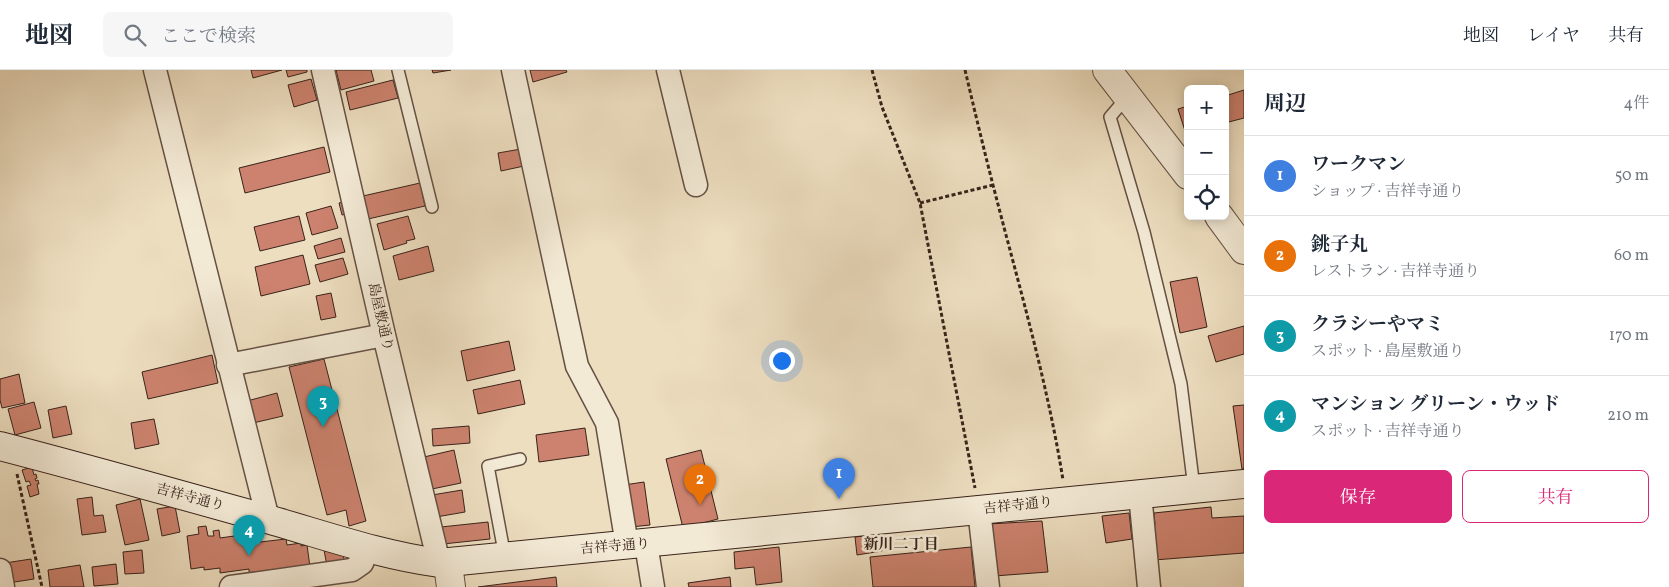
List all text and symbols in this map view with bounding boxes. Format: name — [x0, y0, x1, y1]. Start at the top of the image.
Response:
search box — [103, 12, 453, 57]
text: 地図 — [25, 20, 73, 54]
icon: search — [121, 21, 149, 49]
text: ここで検索 — [161, 24, 256, 50]
text: 地図 — [1463, 24, 1499, 49]
text: レイヤ — [1527, 24, 1580, 49]
text: 共有 — [1608, 24, 1644, 49]
map controls — [1184, 85, 1229, 220]
button: + — [1184, 85, 1229, 130]
text: 周辺 — [1264, 90, 1306, 119]
text: 4件 — [1623, 93, 1649, 115]
button: − — [1184, 130, 1229, 175]
text: ワークマン — [1311, 152, 1406, 178]
text: 1 — [1277, 165, 1283, 187]
text: 50 m — [1615, 165, 1649, 187]
button: locate — [1184, 175, 1229, 220]
text: ショップ · 吉祥寺通り — [1311, 181, 1464, 203]
text: 銚子丸 — [1311, 232, 1368, 258]
text: 2 — [1276, 245, 1284, 267]
text: 60 m — [1614, 245, 1649, 267]
text: レストラン · 吉祥寺通り — [1311, 261, 1480, 283]
street label: 島屋敷通り — [363, 281, 397, 353]
text: クラシーやマミ — [1311, 312, 1444, 338]
text: 3 — [1276, 325, 1284, 347]
text: 170 m — [1609, 325, 1649, 347]
text: スポット · 島屋敷通り — [1311, 341, 1465, 363]
your location — [769, 348, 795, 374]
pin: 3 — [307, 386, 339, 427]
text: マンション グリーン・ウッド — [1311, 392, 1560, 418]
text: 4 — [1275, 405, 1285, 427]
text: 210 m — [1607, 405, 1649, 427]
text: スポット · 吉祥寺通り — [1311, 421, 1465, 443]
pin: 1 — [823, 458, 855, 499]
pin: 2 — [684, 464, 716, 505]
button: 保存 — [1264, 470, 1452, 523]
button: 共有 — [1462, 470, 1649, 523]
street label: 吉祥寺通り — [154, 480, 226, 516]
street label: 吉祥寺通り — [982, 493, 1054, 519]
pin: 4 — [233, 515, 265, 556]
street label: 吉祥寺通り — [579, 534, 651, 560]
district label: 新川二丁目 — [863, 535, 939, 556]

